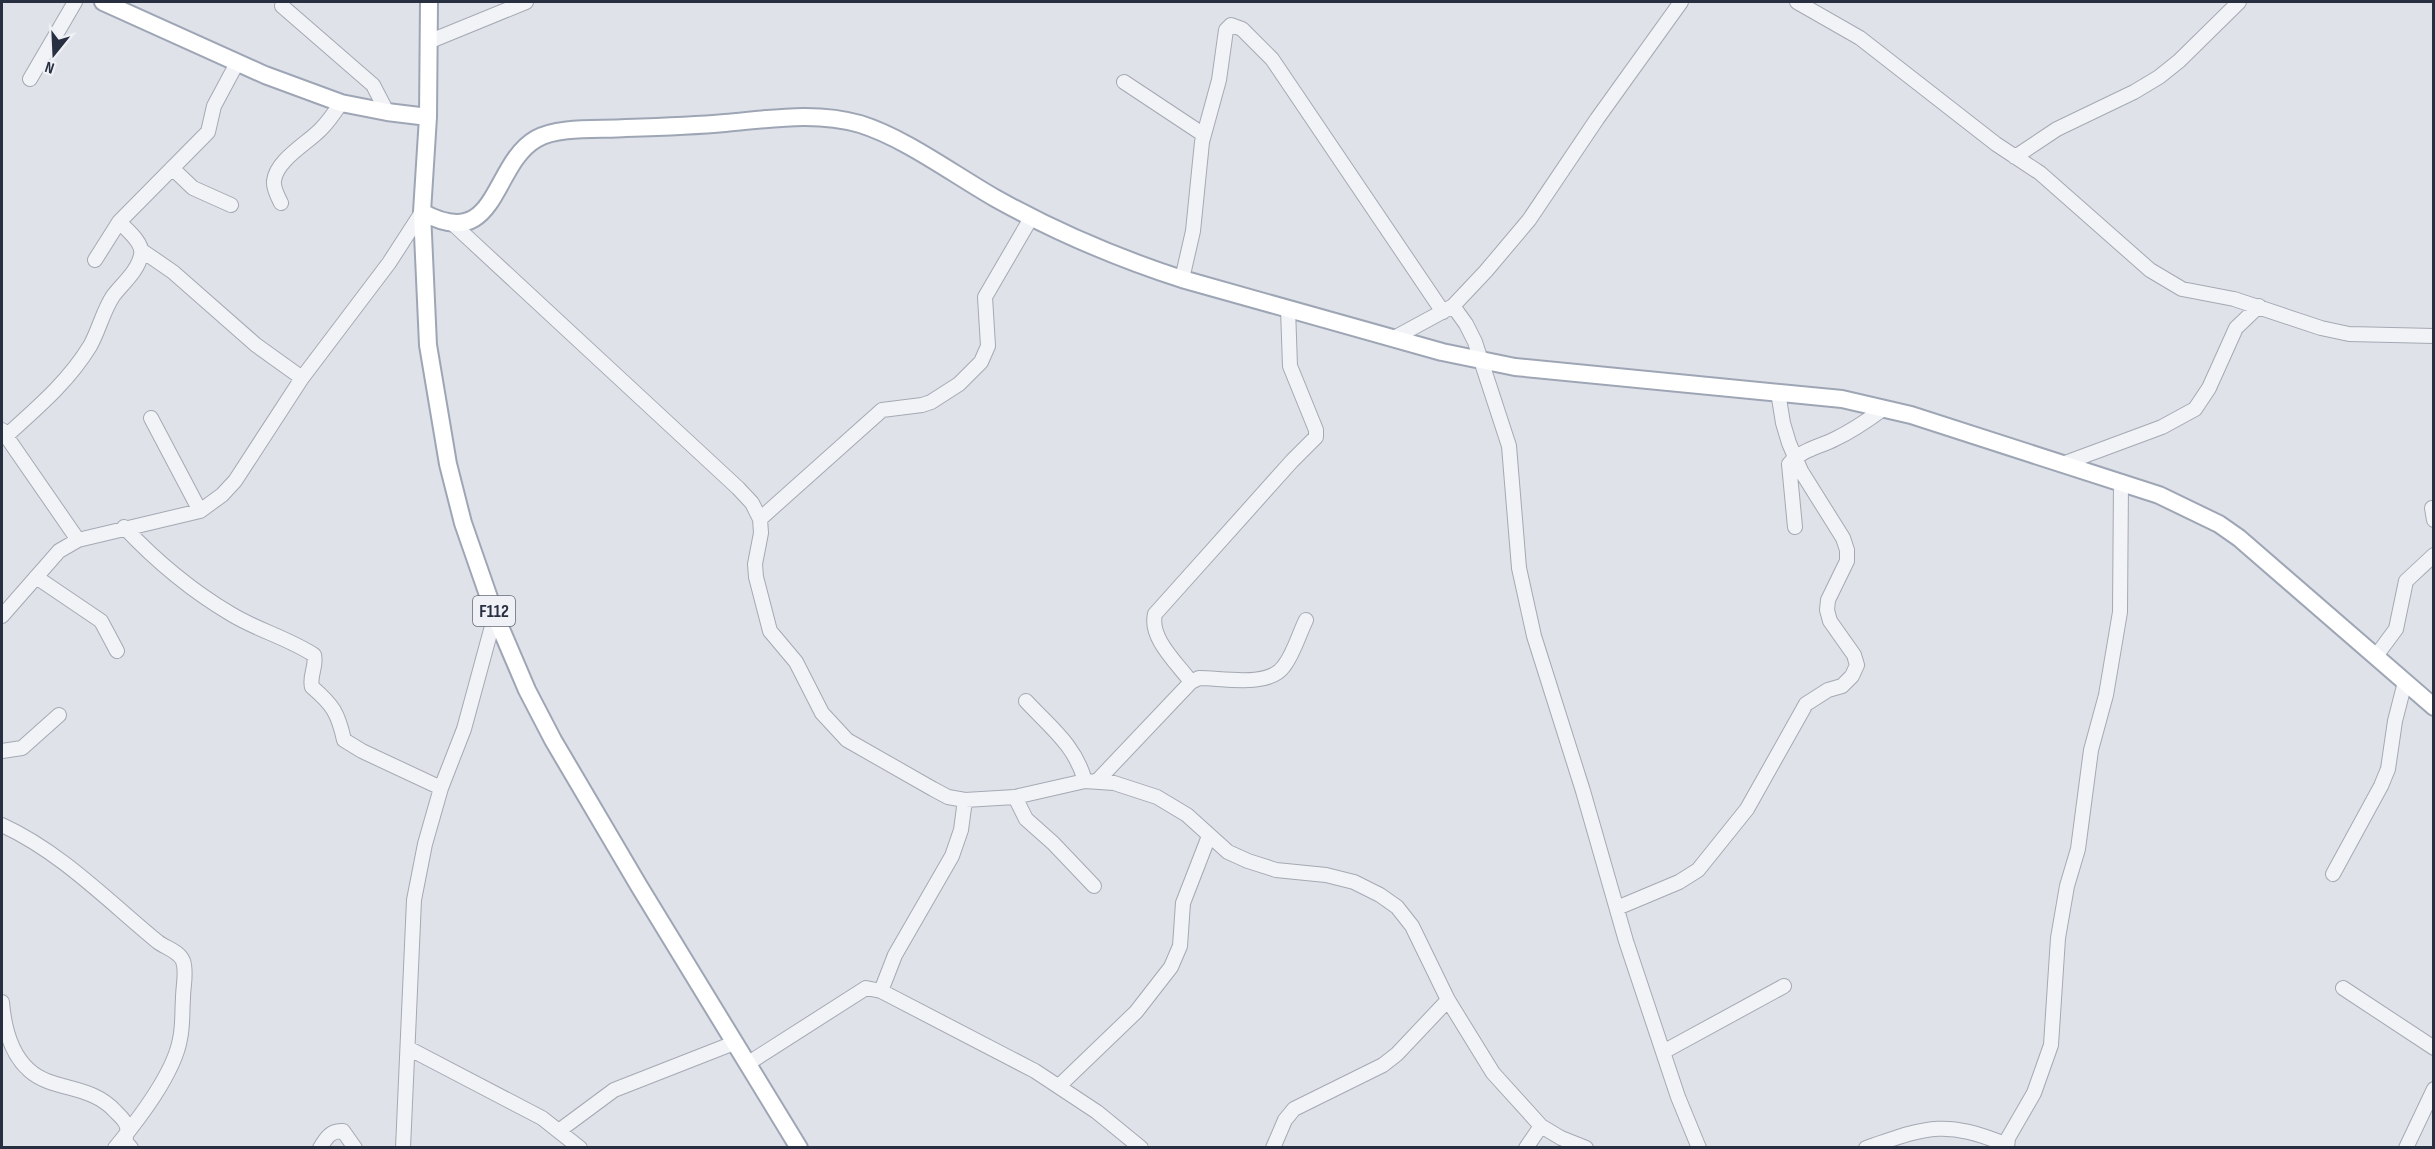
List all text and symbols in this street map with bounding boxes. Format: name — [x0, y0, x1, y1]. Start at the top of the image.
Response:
north arrow — [24, 24, 84, 84]
text: N — [43, 56, 57, 77]
road number: F112 — [473, 596, 515, 626]

